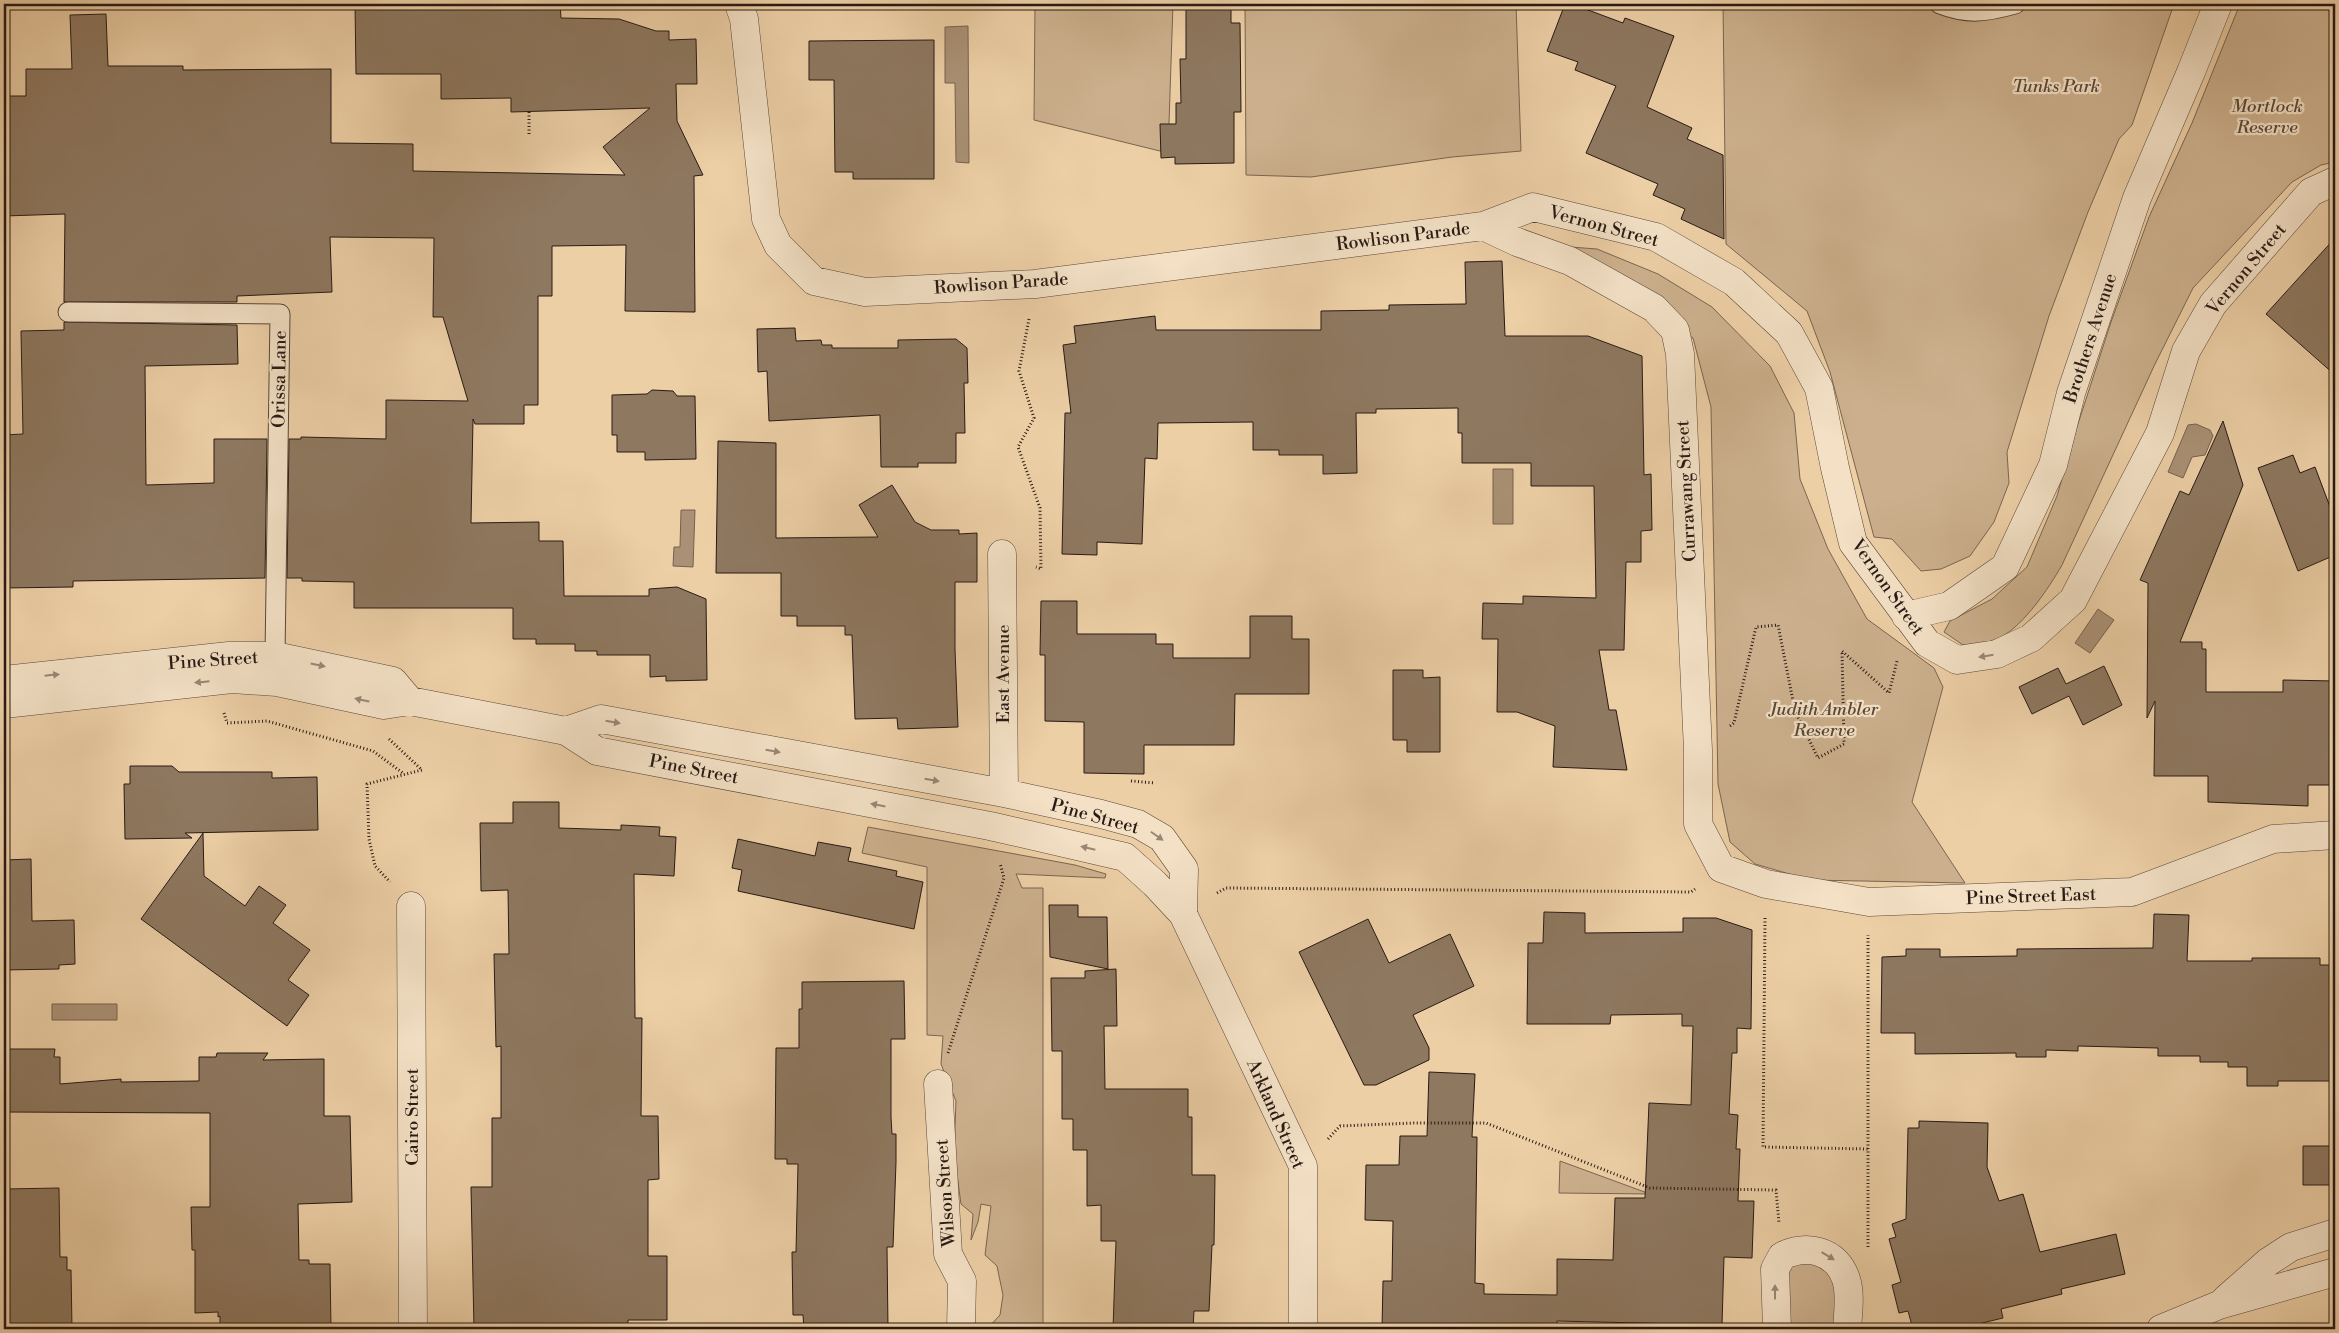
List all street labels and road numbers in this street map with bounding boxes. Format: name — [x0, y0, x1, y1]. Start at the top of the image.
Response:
street label: Vernon Street — [1546, 201, 1662, 252]
street label: Rowlison Parade — [1335, 217, 1471, 256]
street label: Vernon Street — [2201, 218, 2292, 321]
street label: Rowlison Parade — [933, 267, 1069, 300]
street label: Brothers Avenue — [2058, 270, 2122, 407]
street label: Orissa Lane — [267, 330, 292, 428]
street label: Currawang Street — [1671, 419, 1702, 562]
street label: Vernon Street — [1845, 534, 1930, 641]
street label: East Avenue — [992, 625, 1015, 723]
street label: Pine Street — [167, 646, 260, 675]
street label: Pine Street — [647, 750, 741, 790]
street label: Pine Street — [1048, 794, 1142, 839]
street label: Pine Street East — [1965, 883, 2097, 910]
street label: Arkland Street — [1241, 1055, 1310, 1173]
street label: Cairo Street — [401, 1068, 424, 1166]
street label: Wilson Street — [930, 1138, 961, 1249]

